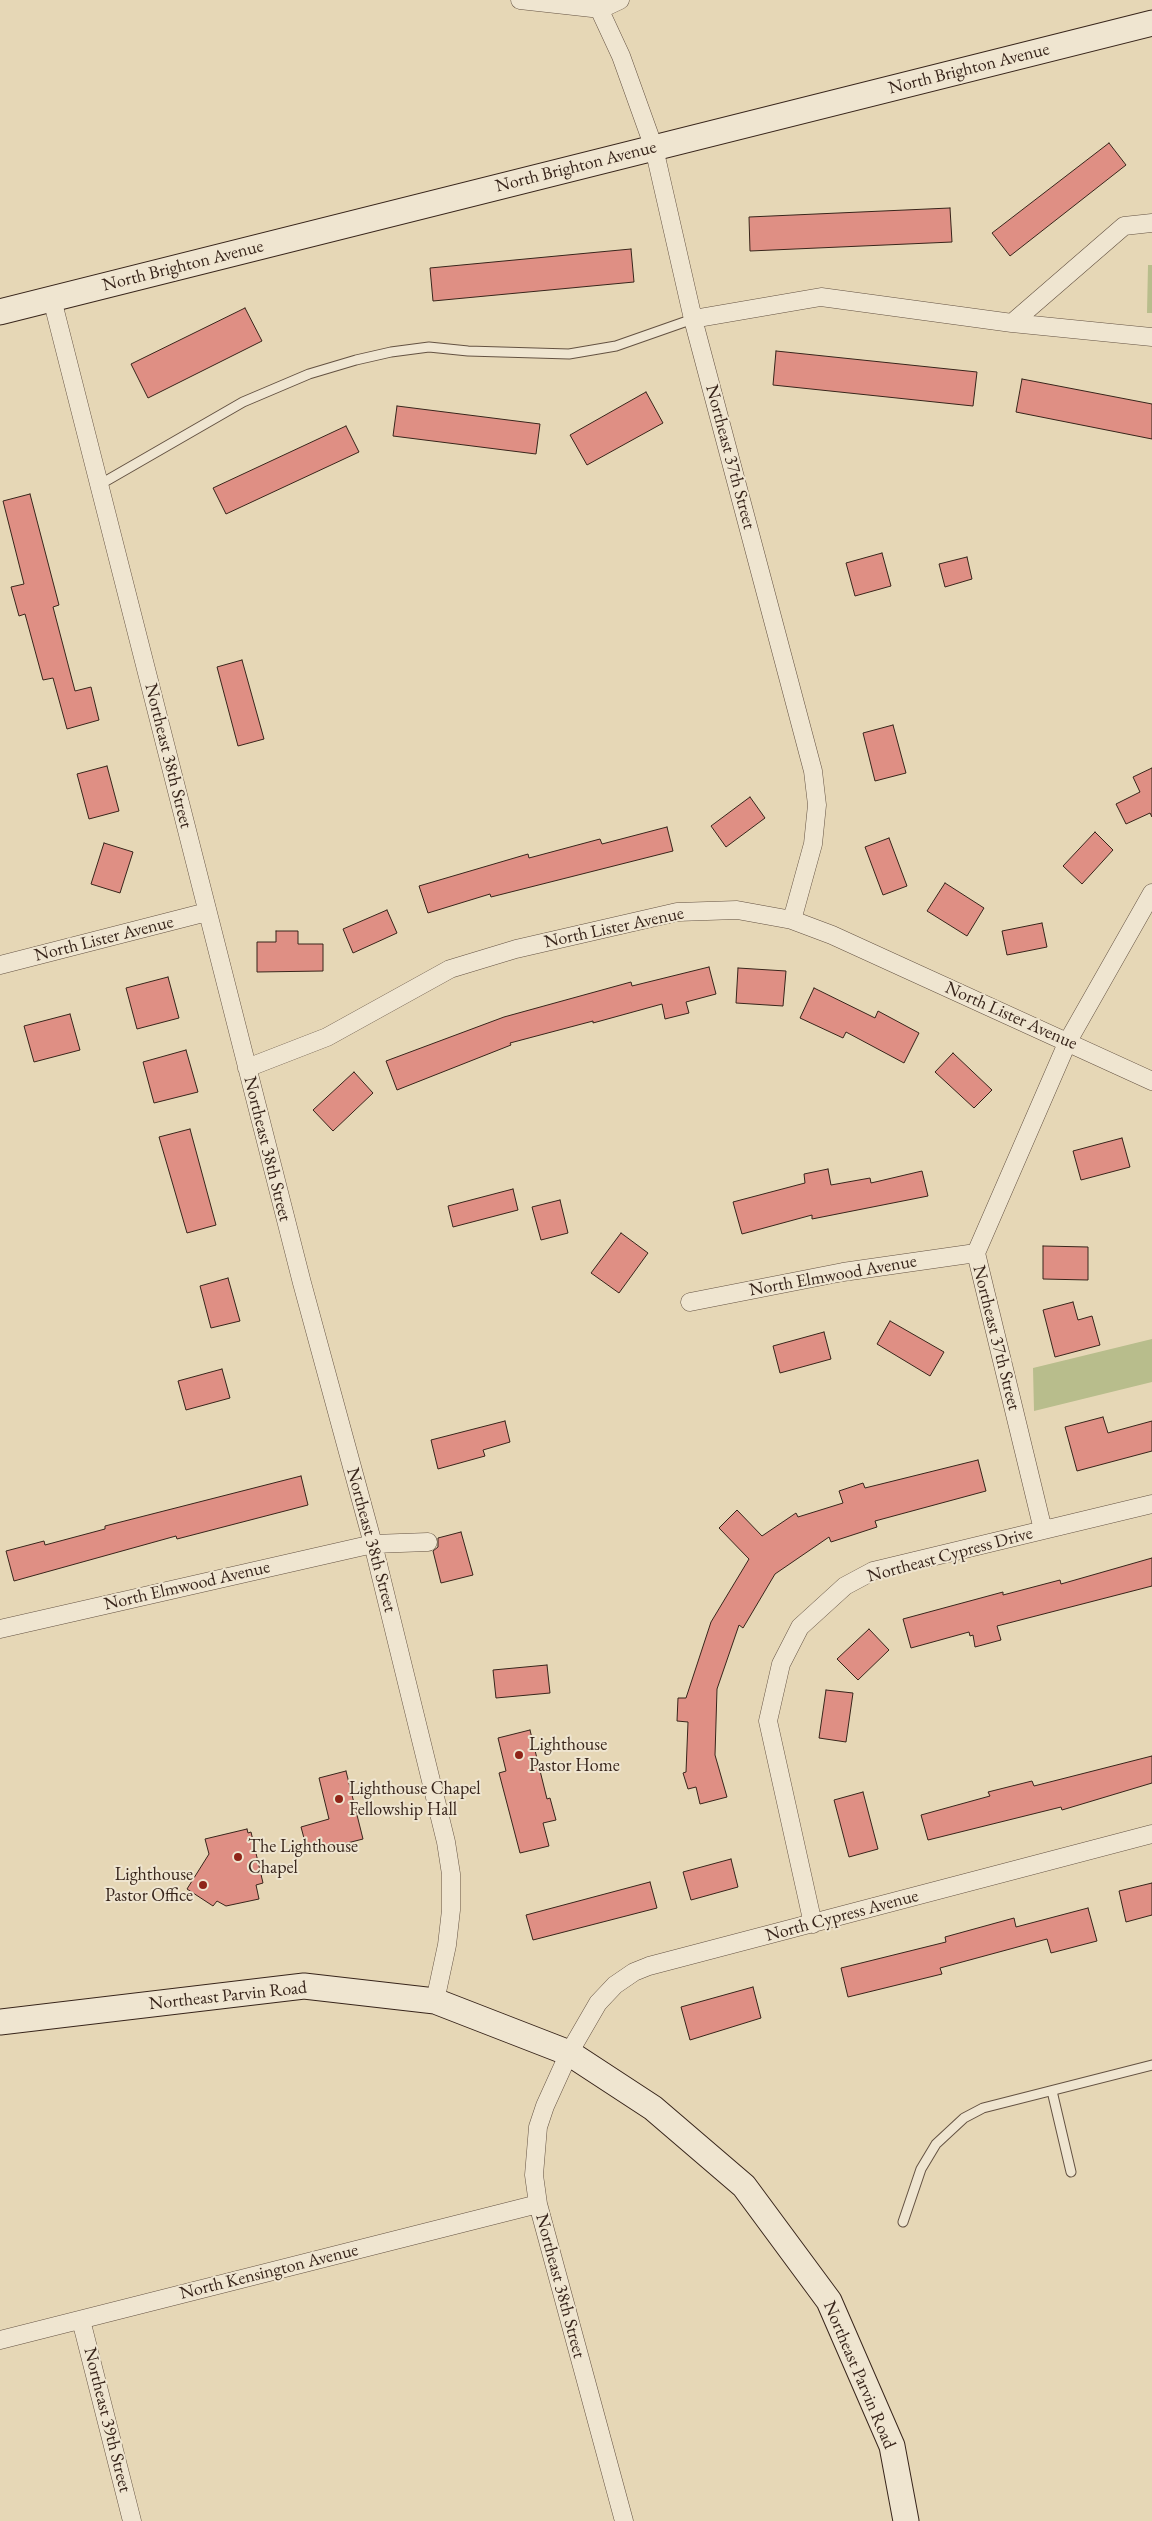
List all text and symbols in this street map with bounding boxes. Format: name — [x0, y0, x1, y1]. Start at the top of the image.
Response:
street label: North Brighton Avenue — [886, 39, 1052, 99]
street label: North Brighton Avenue — [493, 137, 659, 197]
street label: North Brighton Avenue — [100, 236, 266, 296]
street label: Northeast 37th Street — [700, 382, 760, 532]
street label: Northeast 38th Street — [140, 681, 196, 831]
street label: North Lister Avenue — [542, 903, 686, 953]
street label: North Lister Avenue — [32, 911, 176, 967]
street label: North Lister Avenue — [942, 977, 1080, 1055]
street label: Northeast 38th Street — [239, 1074, 295, 1224]
street label: North Elmwood Avenue — [748, 1251, 918, 1301]
street label: Northeast 37th Street — [968, 1263, 1024, 1413]
street label: Northeast 38th Street — [341, 1465, 401, 1615]
street label: Northeast Cypress Drive — [865, 1523, 1035, 1587]
street label: North Elmwood Avenue — [102, 1556, 272, 1616]
place label: Lighthouse Pastor Home — [529, 1734, 620, 1776]
marker: Lighthouse Pastor Home — [513, 1749, 525, 1761]
place label: Lighthouse Chapel Fellowship Hall — [349, 1778, 481, 1820]
marker: Lighthouse Chapel Fellowship Hall — [333, 1793, 345, 1805]
place label: The Lighthouse Chapel — [248, 1836, 358, 1878]
marker: The Lighthouse Chapel — [232, 1851, 244, 1863]
place label: Lighthouse Pastor Office — [105, 1864, 193, 1906]
marker: Lighthouse Pastor Office — [197, 1879, 209, 1891]
street label: North Cypress Avenue — [763, 1885, 921, 1947]
street label: Northeast Parvin Road — [148, 1977, 308, 2015]
street label: Northeast 38th Street — [530, 2211, 590, 2361]
street label: North Kensington Avenue — [177, 2239, 361, 2305]
street label: Northeast Parvin Road — [818, 2298, 900, 2452]
street label: Northeast 39th Street — [79, 2345, 135, 2495]

